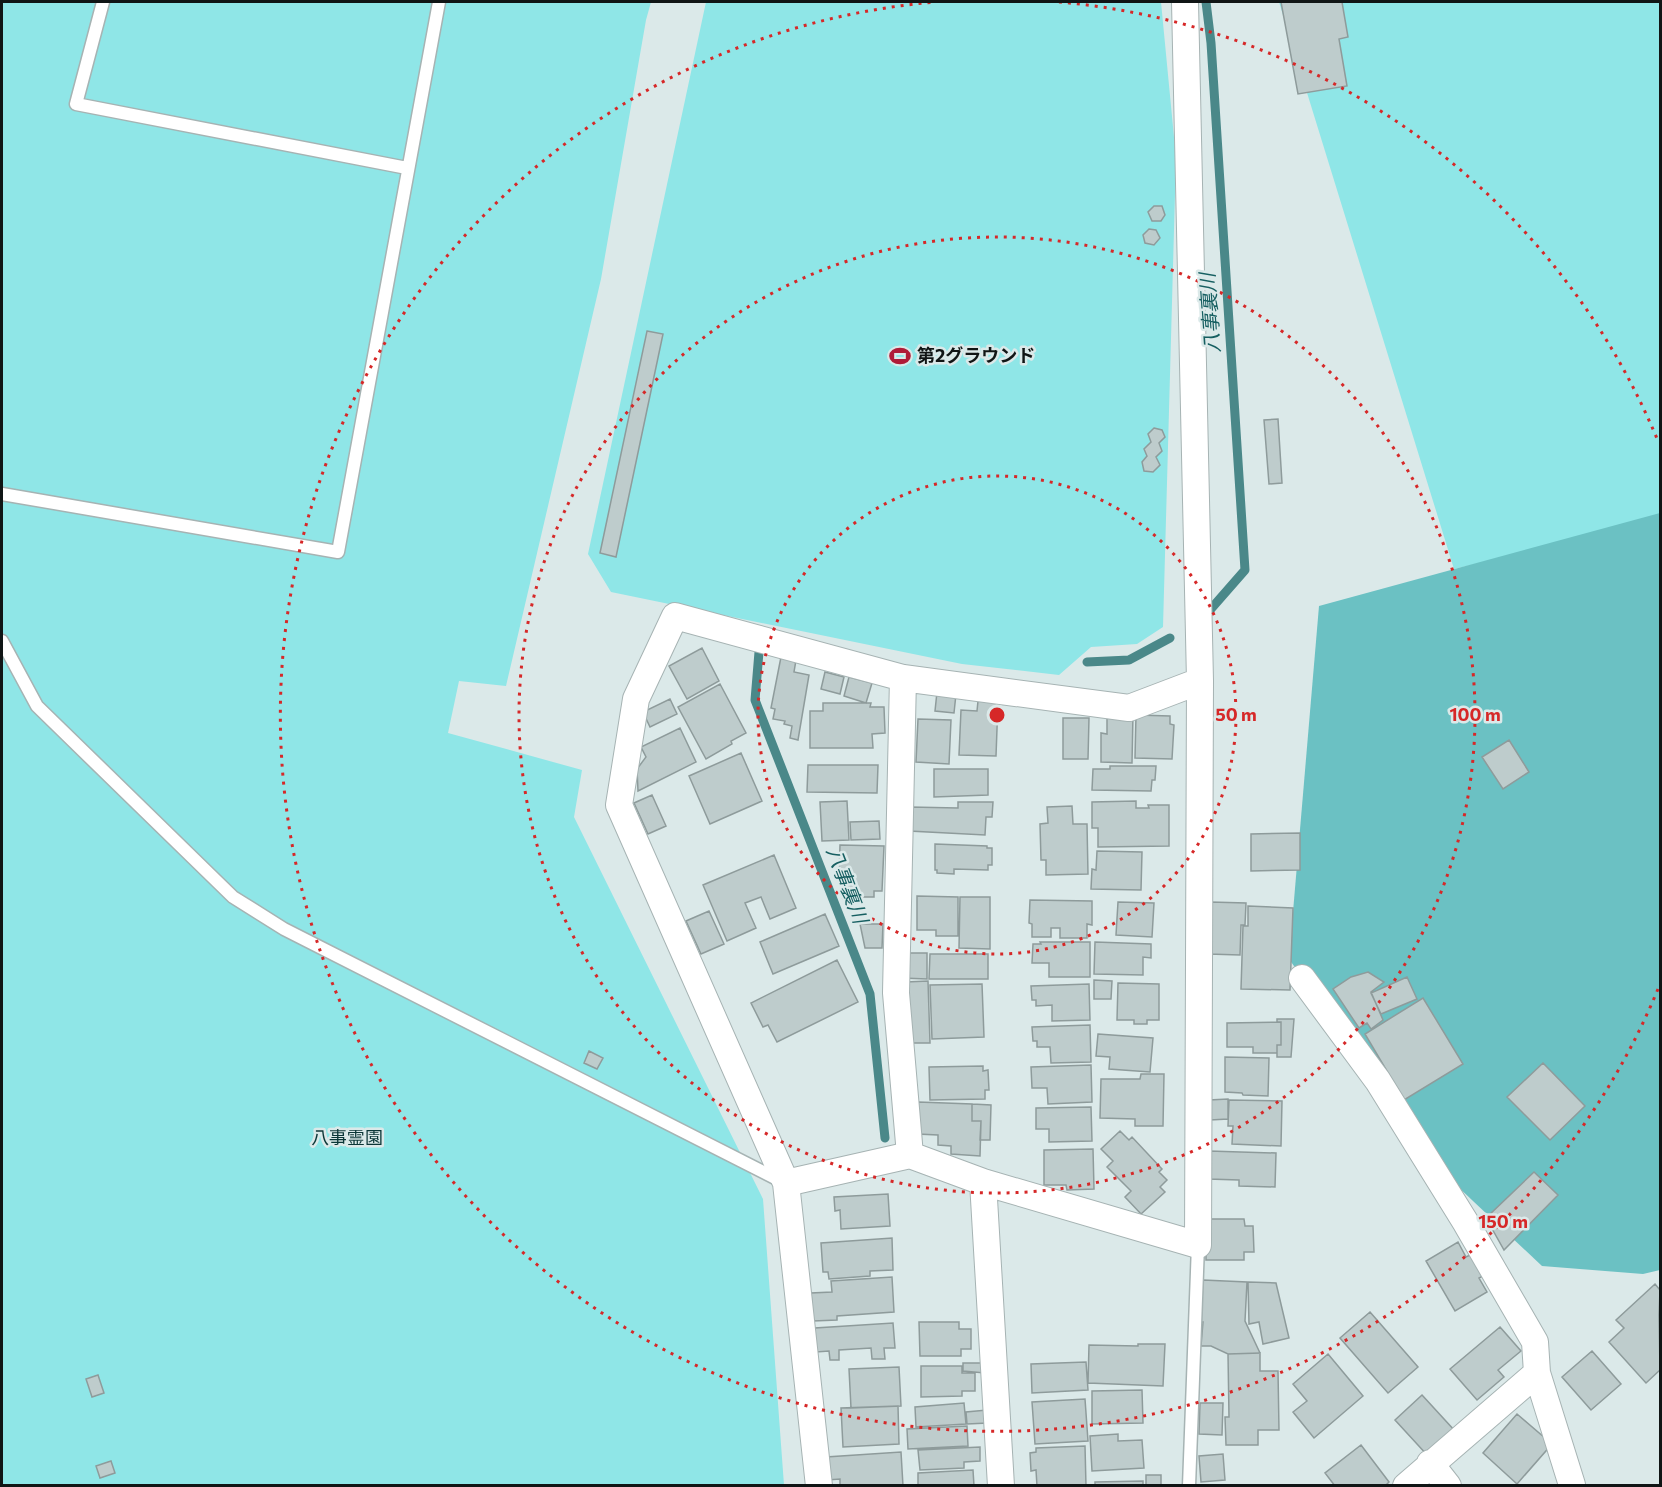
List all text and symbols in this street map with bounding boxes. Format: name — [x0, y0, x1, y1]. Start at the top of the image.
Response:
water label: 八事裏川 — [1194, 270, 1224, 354]
sports icon: 第2グラウンド — [888, 344, 912, 368]
place label: 第2グラウンド — [917, 344, 1035, 366]
text: 50 m — [1215, 703, 1257, 725]
text: 100 m — [1449, 703, 1501, 725]
centre of rings — [987, 705, 1007, 725]
water label: 八事裏川 — [822, 843, 874, 928]
park label: 八事霊園 — [311, 1126, 383, 1148]
text: 150 m — [1478, 1210, 1528, 1232]

